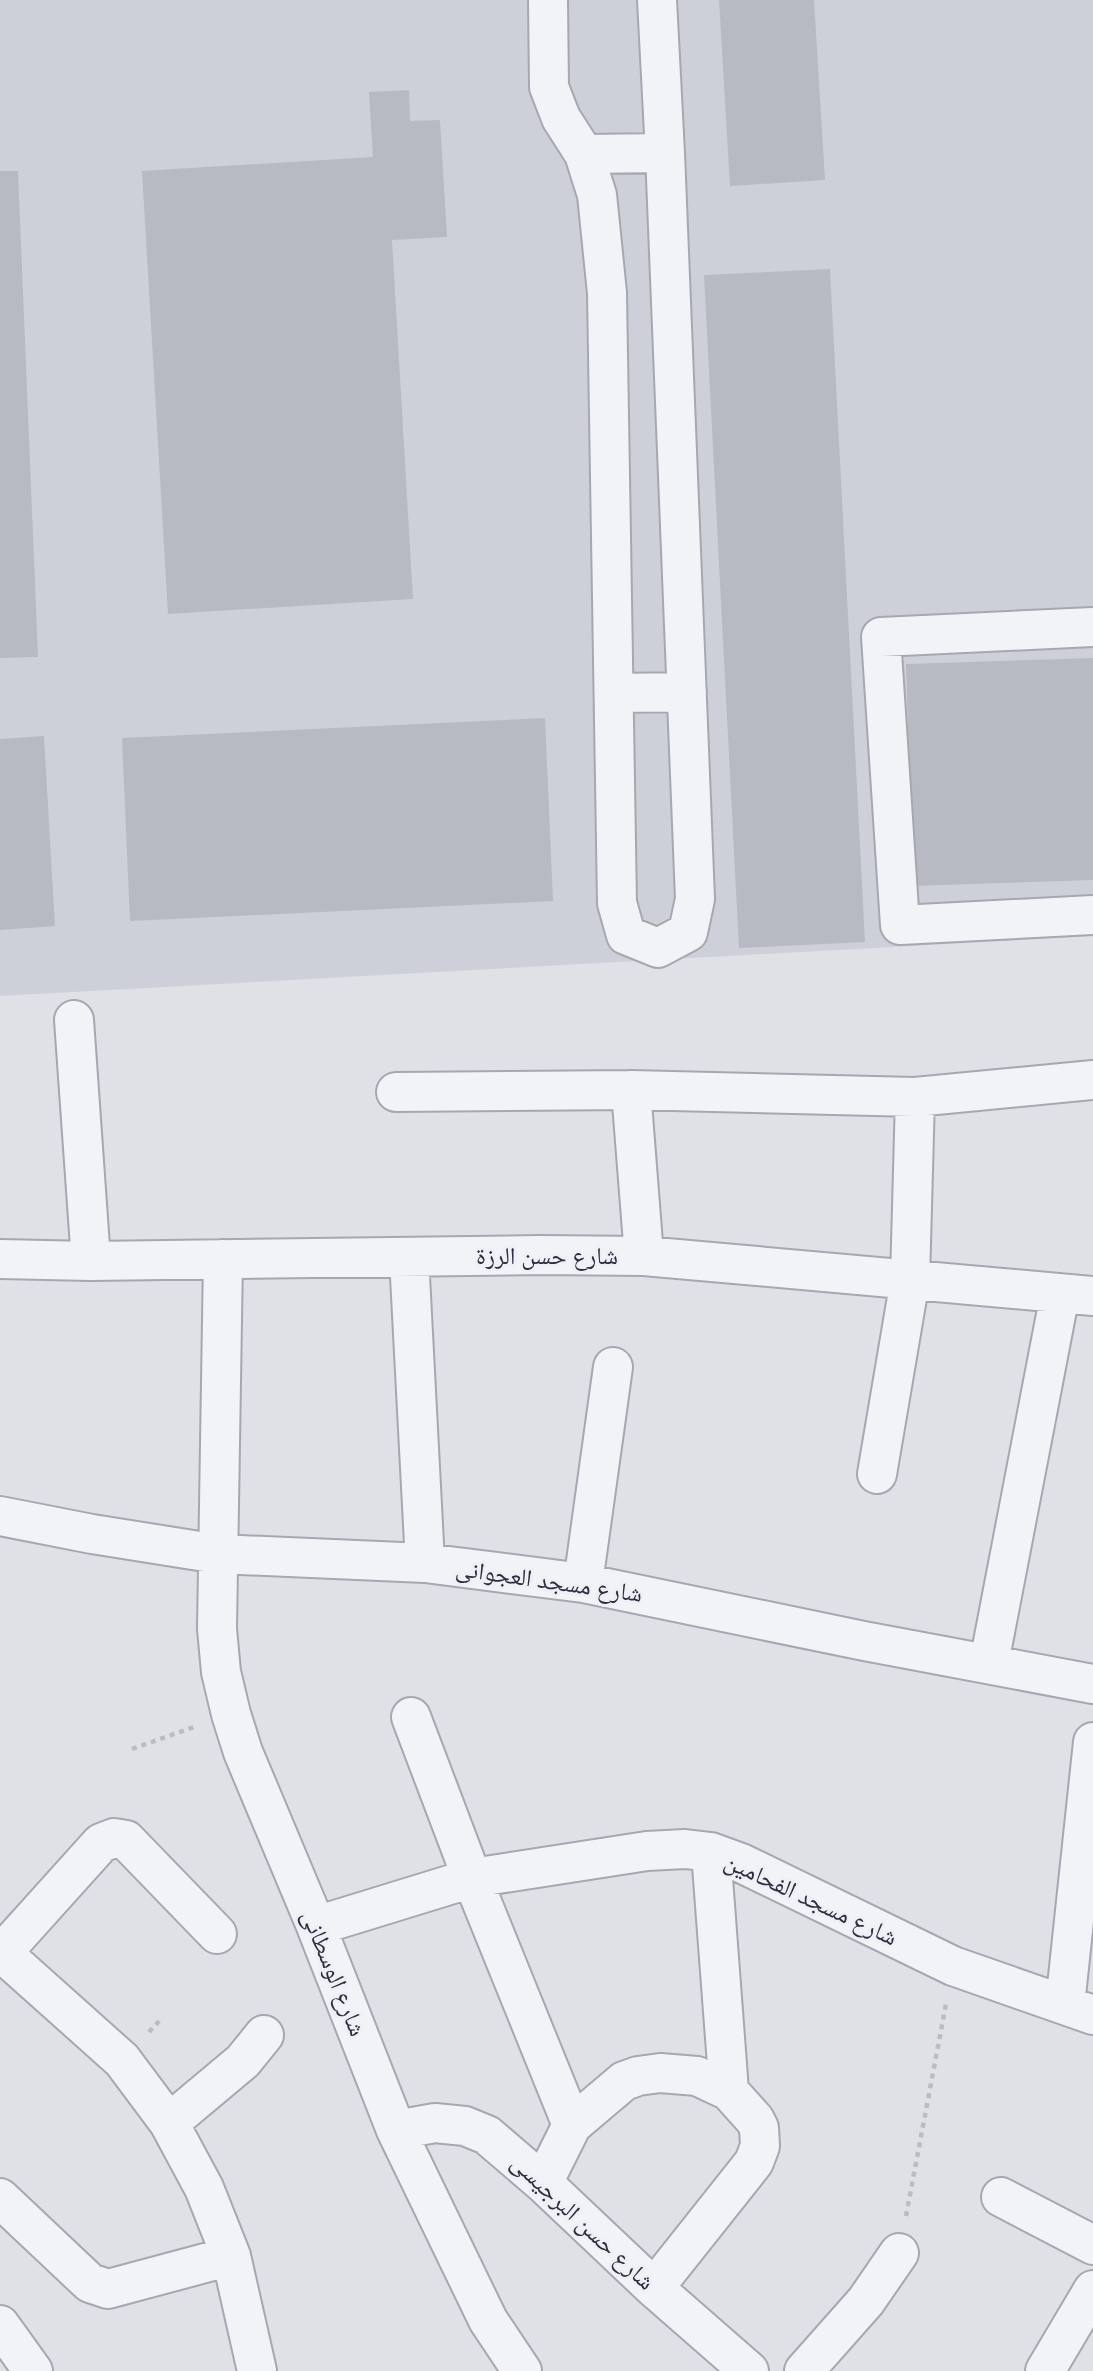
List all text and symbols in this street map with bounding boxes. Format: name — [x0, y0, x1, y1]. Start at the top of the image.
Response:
street label: شارع حسن الرزة — [476, 1241, 618, 1271]
street label: شارع مسجد العجوانى — [454, 1553, 644, 1609]
street label: شارع مسجد الفحامين — [720, 1846, 902, 1952]
street label: شارع الوسطانى — [295, 1905, 373, 2041]
street label: شارع حسن البرجيسى — [505, 2147, 661, 2297]

